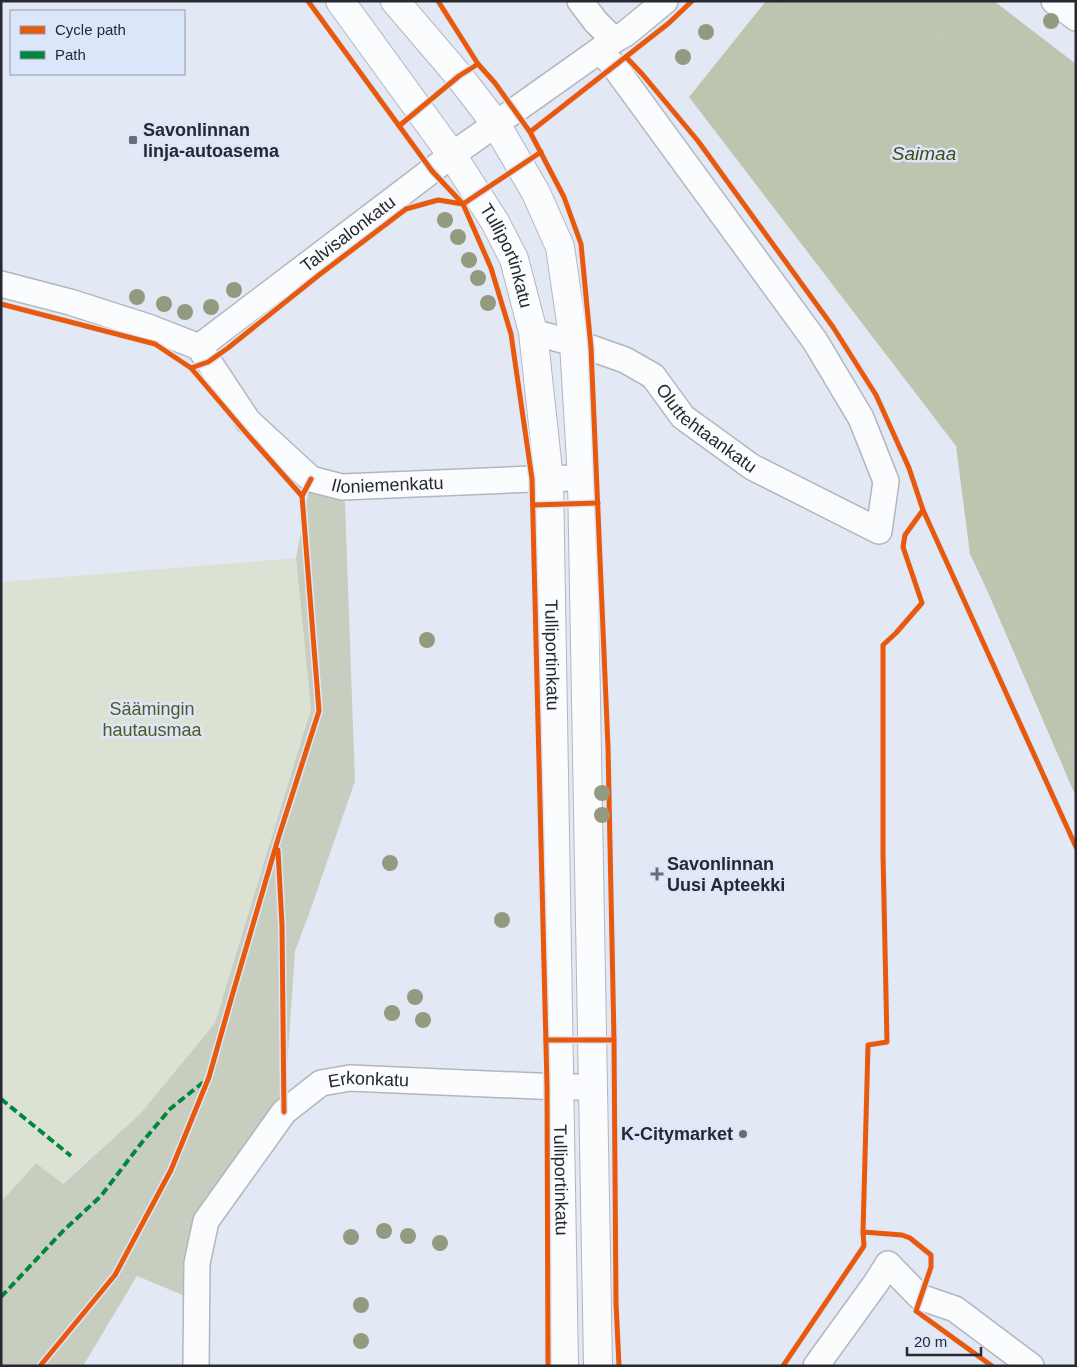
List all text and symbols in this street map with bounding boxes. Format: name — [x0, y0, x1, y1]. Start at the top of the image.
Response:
legend — [10, 10, 185, 75]
text: Cycle path — [55, 21, 126, 38]
text: Path — [55, 46, 86, 63]
place label: Savonlinnan linja-autoasema — [143, 120, 280, 161]
marker: Savonlinnan linja-autoasema — [127, 134, 139, 146]
water label: Saimaa — [892, 143, 956, 164]
street label: Talvisalonkatu — [297, 192, 399, 276]
street label: Tulliportinkatu — [476, 200, 536, 310]
street label: Oluttehtaankatu — [652, 380, 760, 477]
street label: Iloniemenkatu — [329, 473, 444, 497]
street label: Tulliportinkatu — [541, 599, 563, 711]
park label: Säämingin hautausmaa — [102, 699, 203, 740]
place label: Savonlinnan Uusi Apteekki — [667, 854, 785, 895]
marker: Savonlinnan Uusi Apteekki — [651, 868, 663, 880]
street label: Erkonkatu — [327, 1068, 409, 1092]
street label: Tulliportinkatu — [550, 1124, 572, 1236]
place label: K-Citymarket — [621, 1124, 733, 1144]
marker: K-Citymarket — [737, 1128, 749, 1140]
scale bar — [907, 1324, 981, 1356]
text: 20 m — [914, 1333, 947, 1350]

